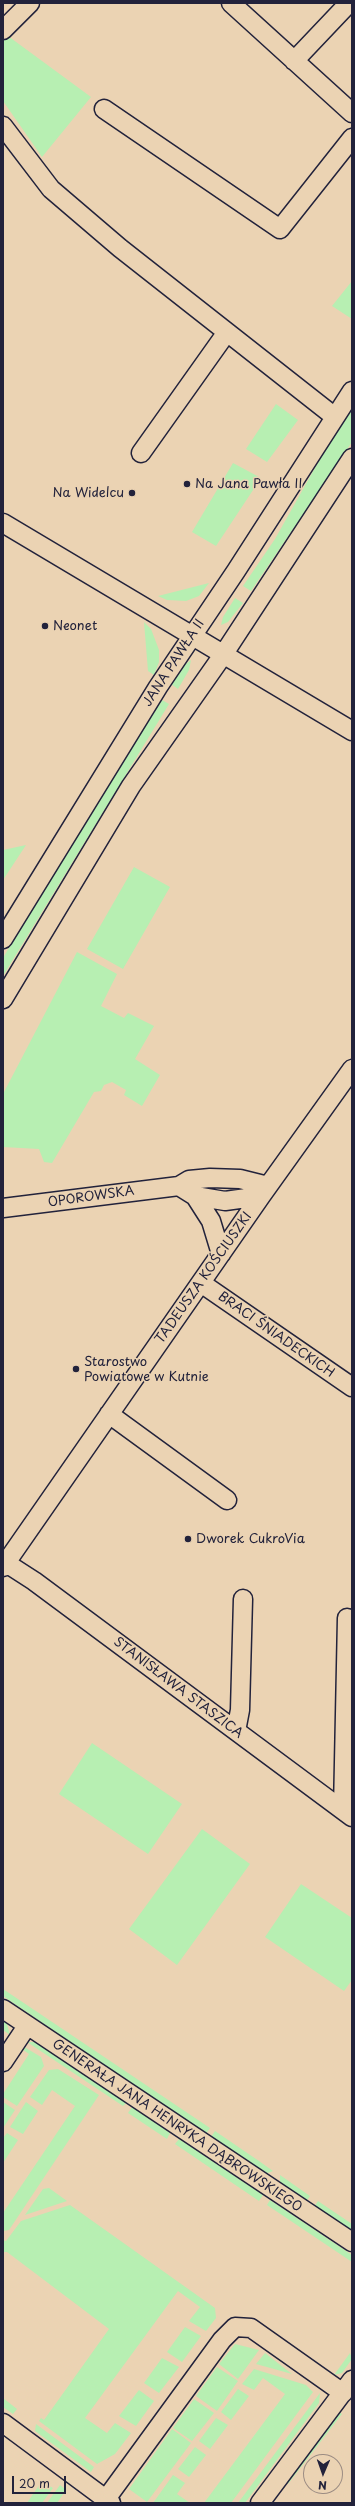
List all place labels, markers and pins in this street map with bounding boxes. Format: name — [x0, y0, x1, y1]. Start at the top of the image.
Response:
place label: Na Jana Pawła II — [195, 476, 302, 492]
marker: Na Jana Pawła II — [182, 479, 192, 489]
place label: Na Widelcu — [53, 485, 124, 501]
marker: Na Widelcu — [127, 488, 137, 498]
place label: Neonet — [53, 618, 97, 634]
marker: Neonet — [40, 621, 50, 631]
place label: Starostwo Powiatowe w Kutnie — [84, 1354, 209, 1385]
marker: Starostwo Powiatowe w Kutnie — [71, 1364, 81, 1374]
place label: Dworek CukroVia — [196, 1531, 305, 1547]
marker: Dworek CukroVia — [183, 1534, 193, 1544]

